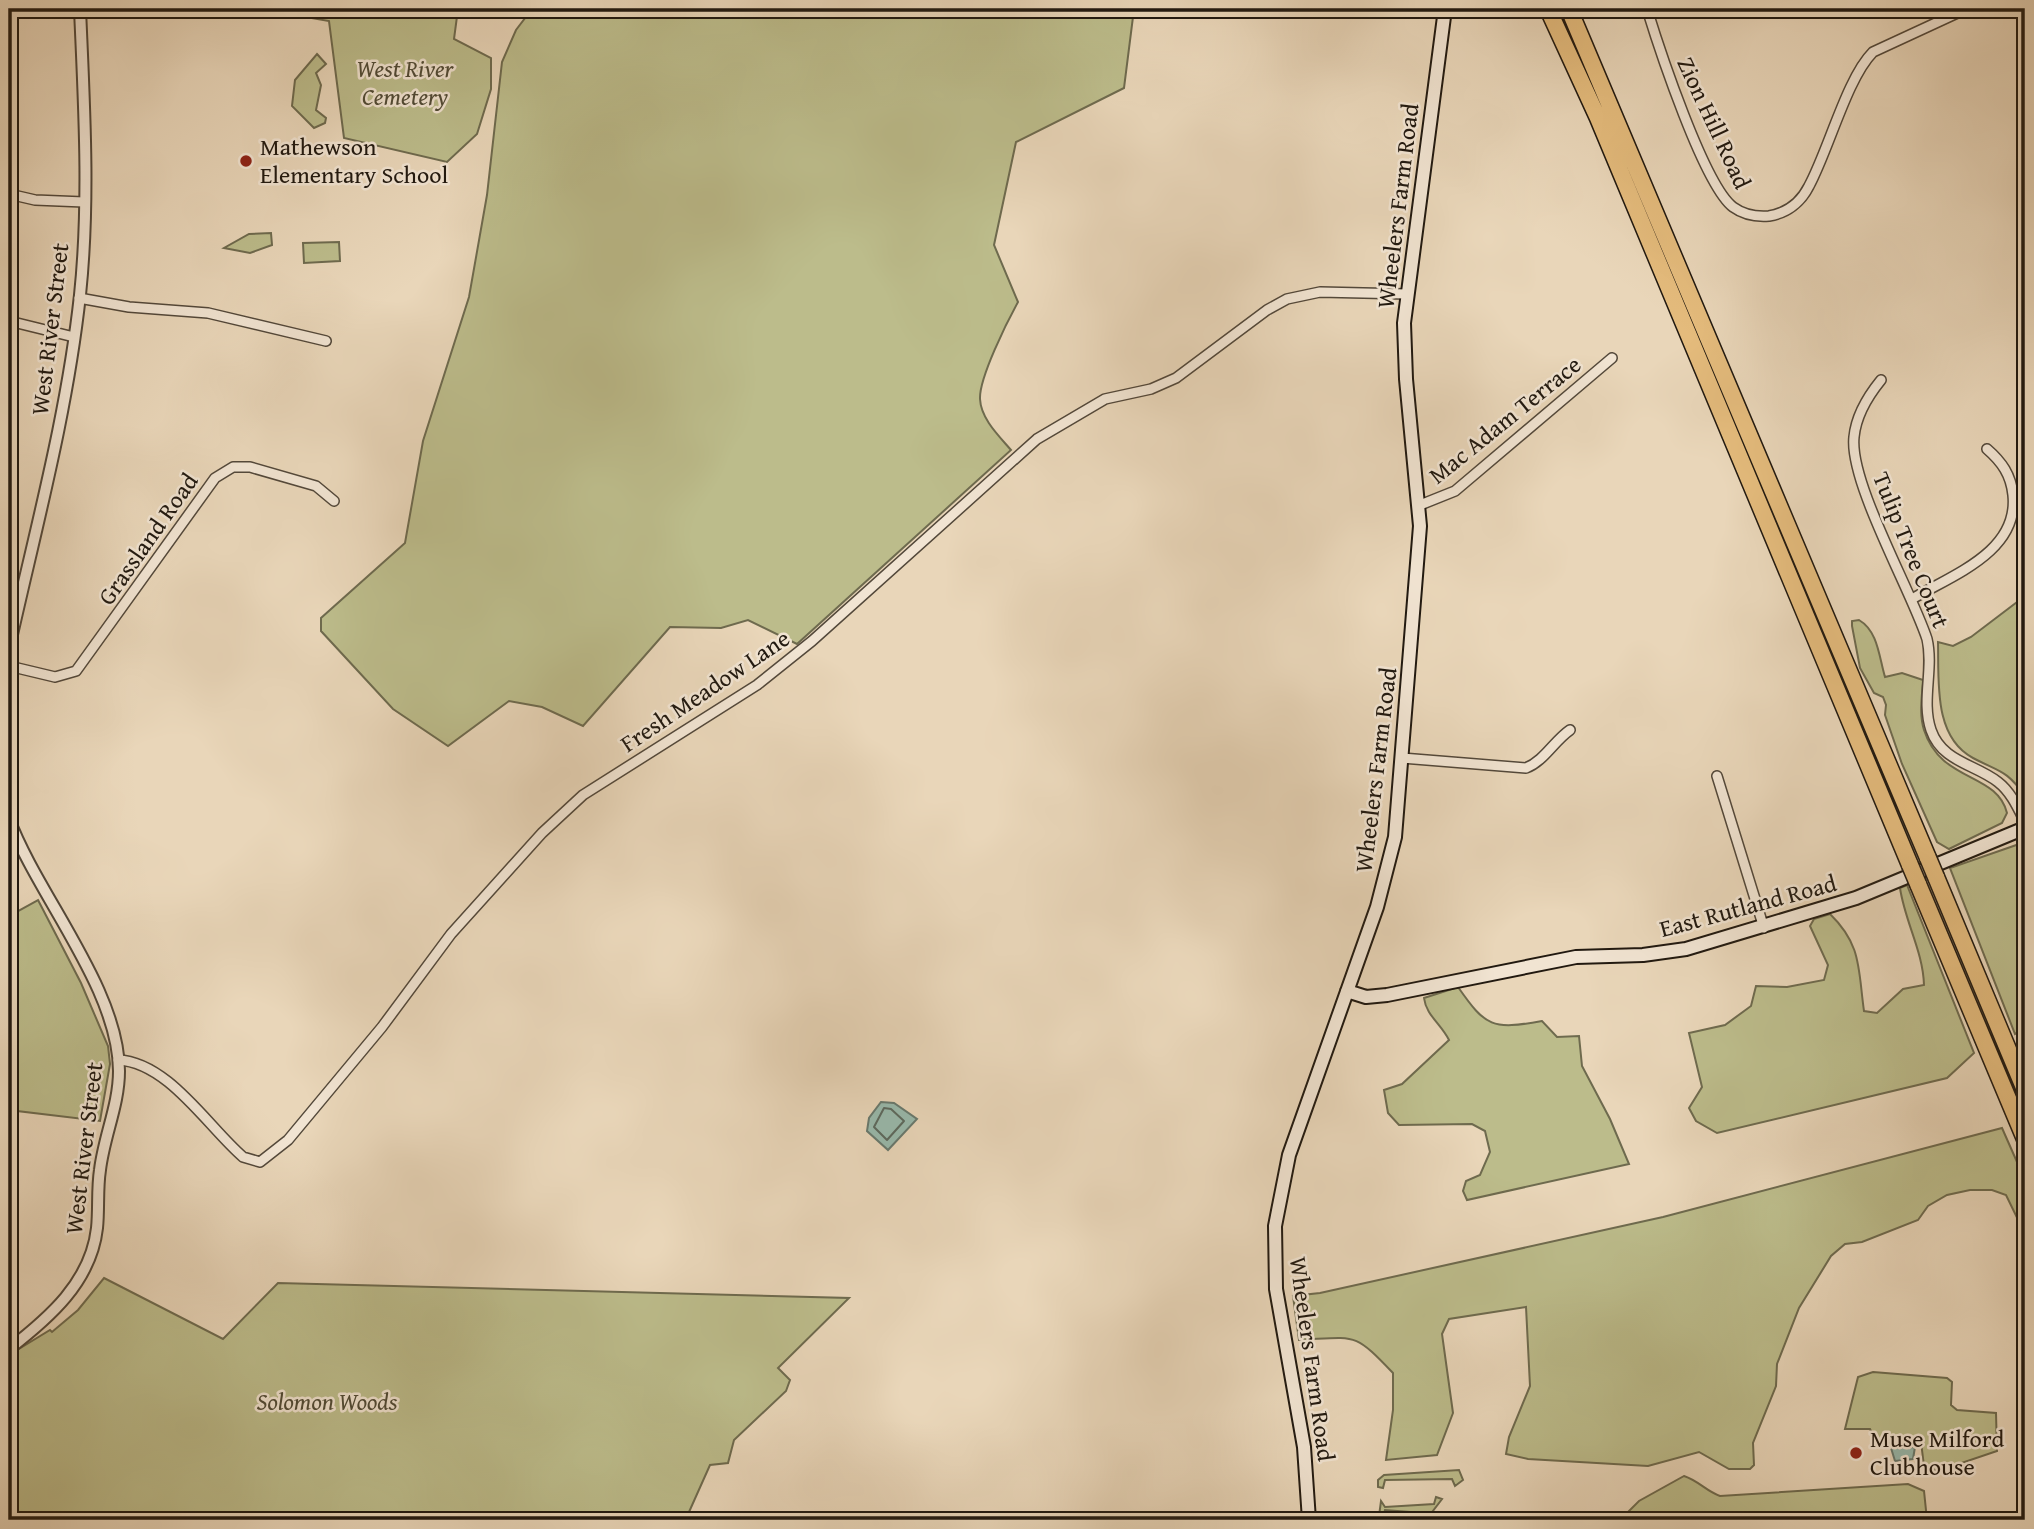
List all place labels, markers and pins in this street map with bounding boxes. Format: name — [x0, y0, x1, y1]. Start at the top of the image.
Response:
place label: Mathewson Elementary School — [260, 129, 448, 192]
marker: Mathewson Elementary School — [238, 153, 254, 169]
place label: Muse Milford Clubhouse — [1870, 1421, 2004, 1484]
marker: Muse Milford Clubhouse — [1848, 1445, 1864, 1461]

